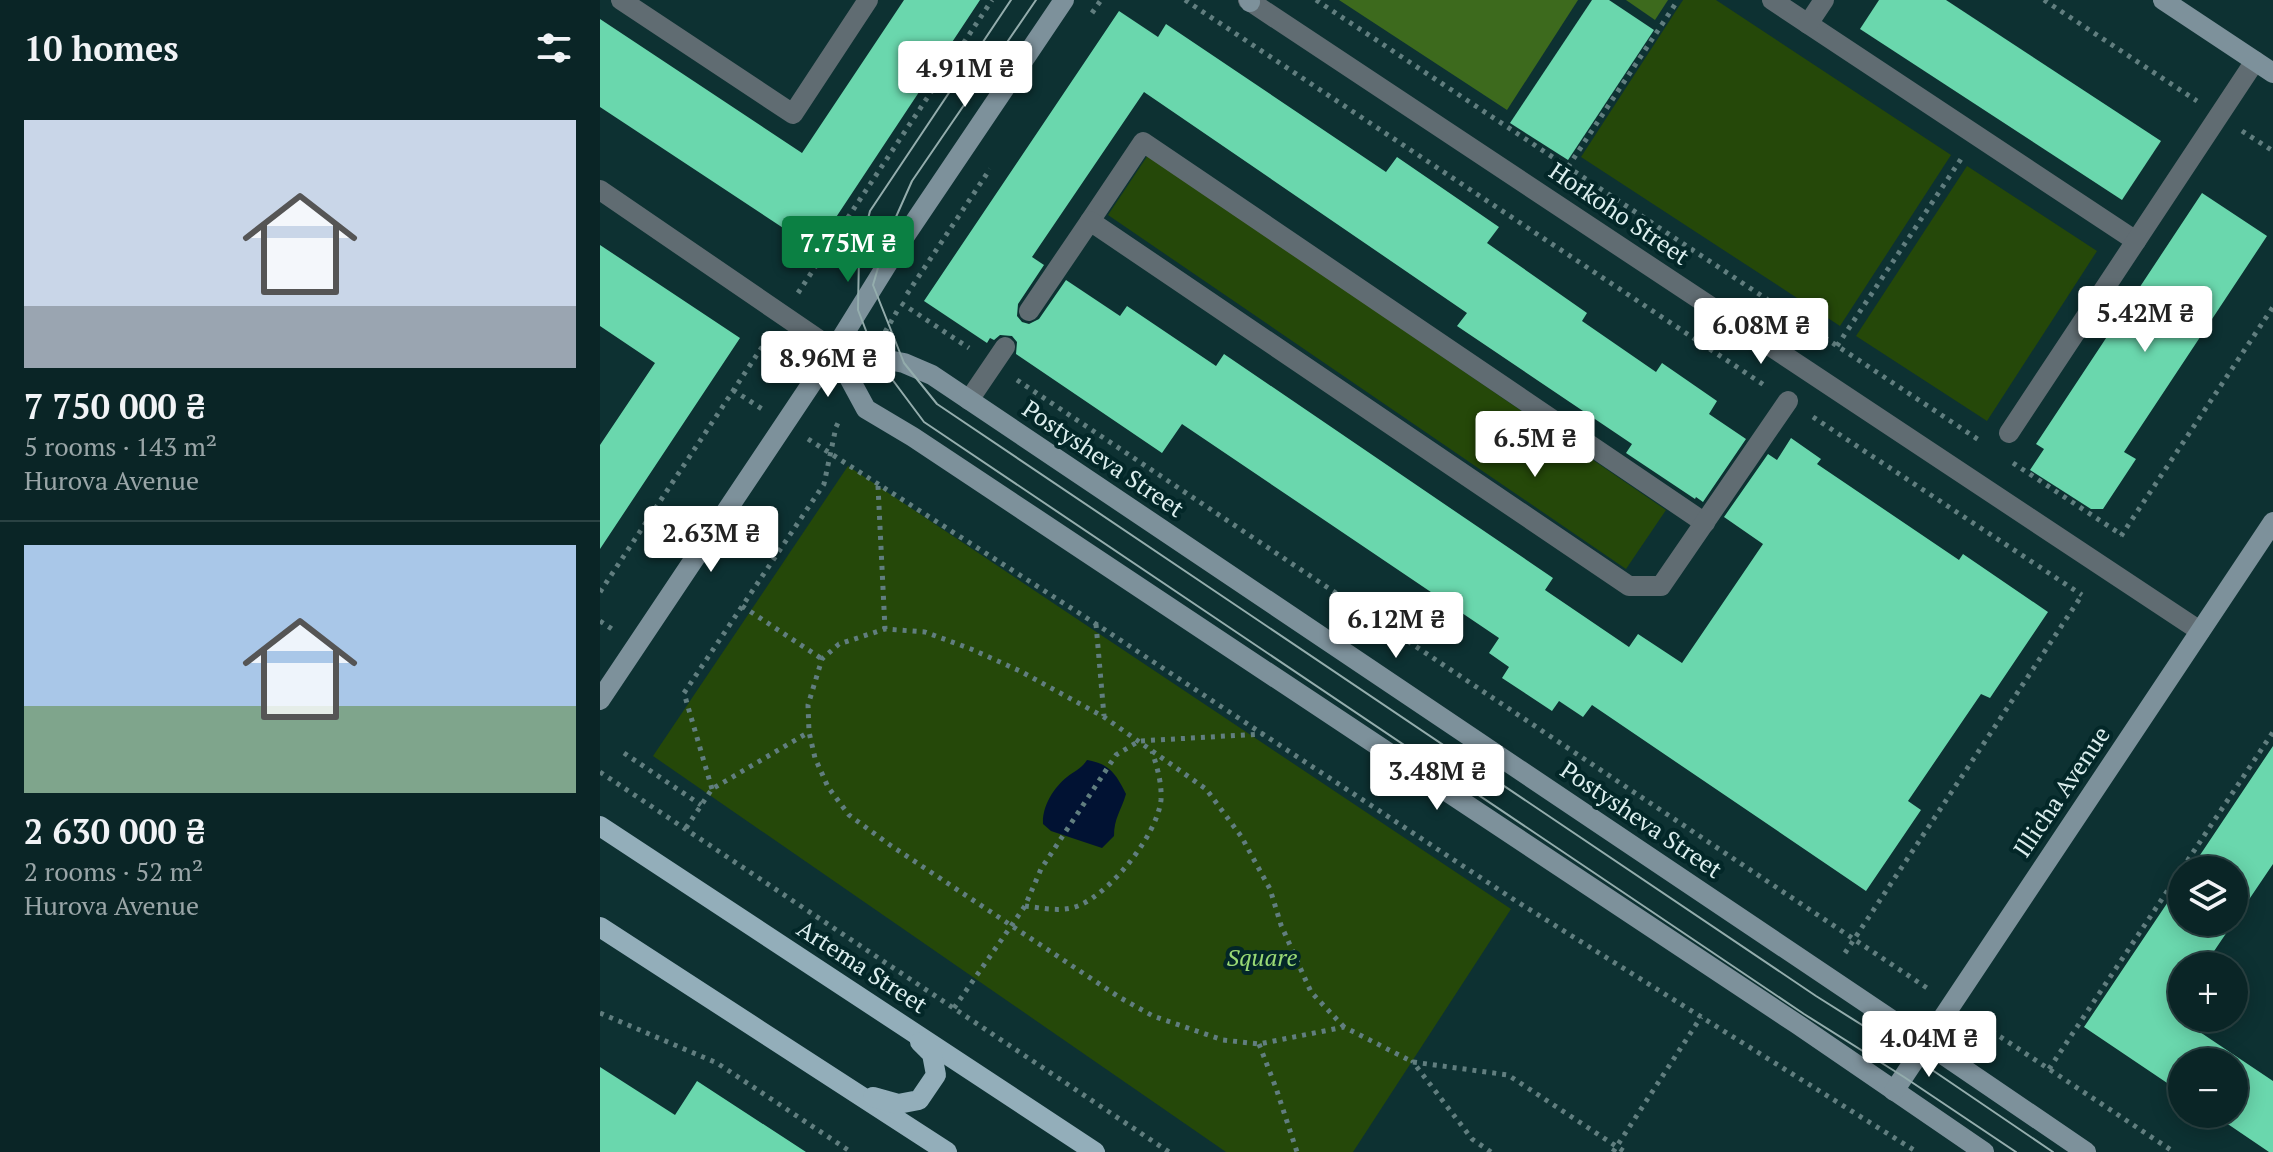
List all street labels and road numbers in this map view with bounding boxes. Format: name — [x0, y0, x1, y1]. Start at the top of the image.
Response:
street label: Horkoho Street — [1543, 154, 1696, 272]
street label: Postysheva Street — [1016, 392, 1191, 524]
street label: Illicha Avenue — [2006, 720, 2117, 863]
street label: Postysheva Street — [1554, 753, 1729, 885]
street label: Artema Street — [791, 912, 934, 1020]

